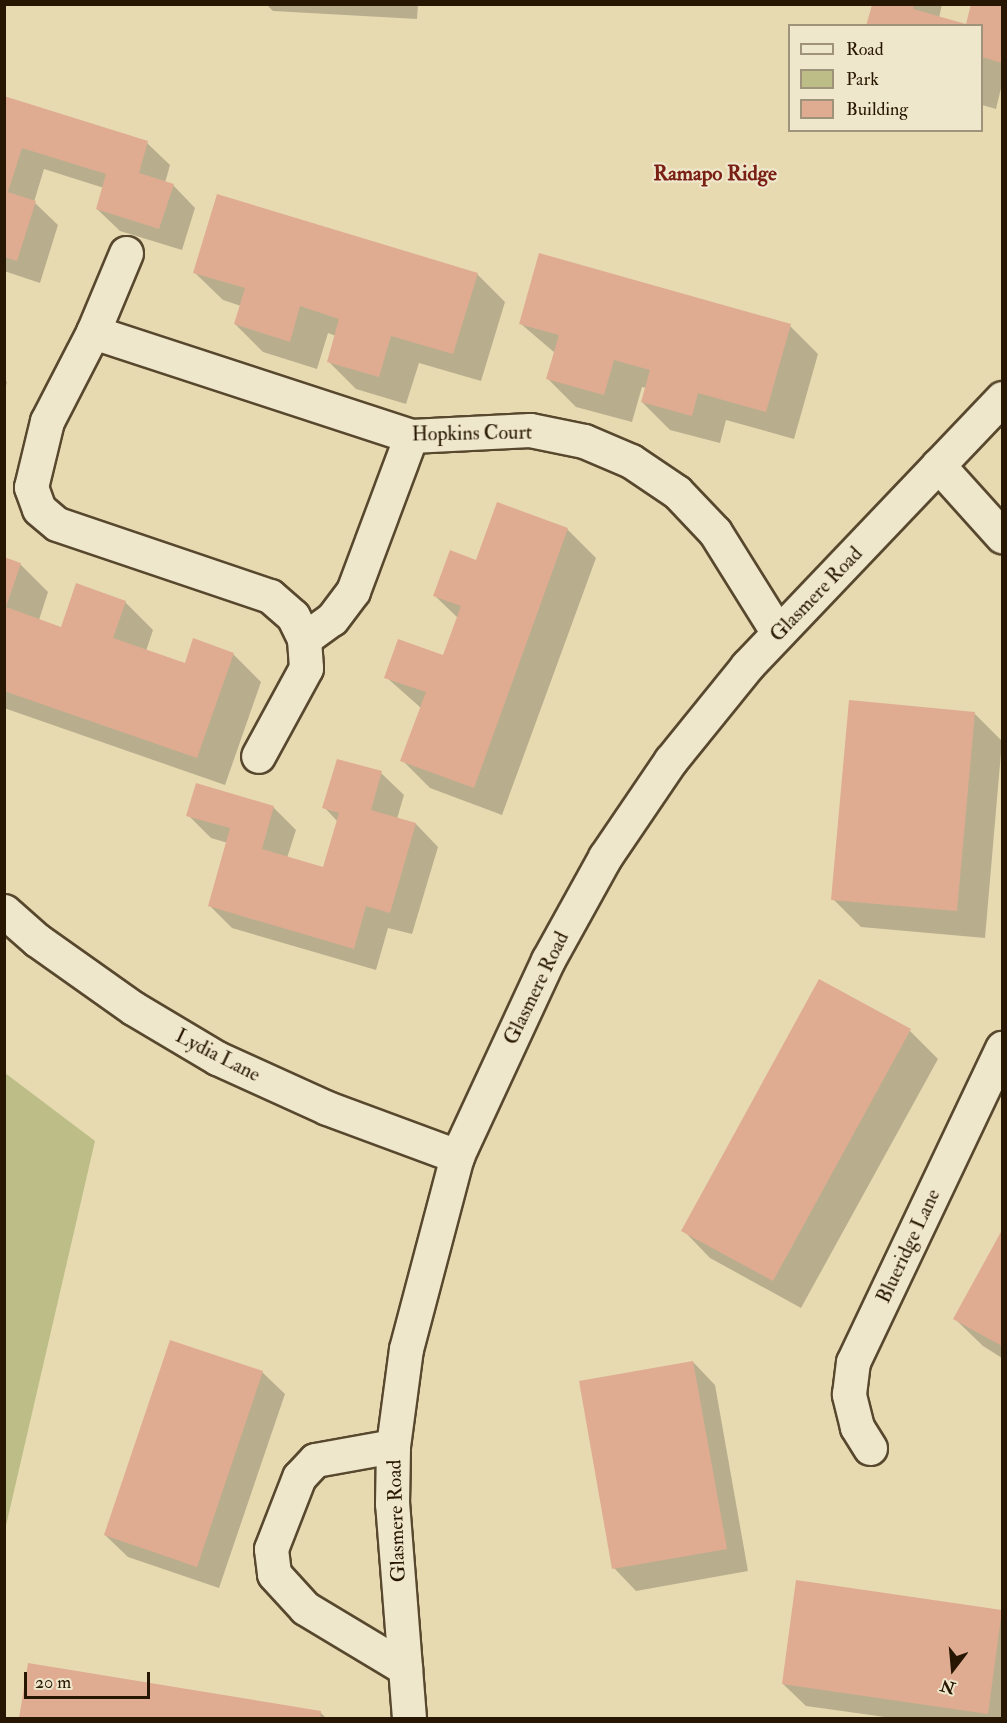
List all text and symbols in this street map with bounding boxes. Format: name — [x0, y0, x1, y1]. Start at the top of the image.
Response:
legend — [788, 24, 983, 132]
text: Road — [846, 38, 884, 61]
text: Park — [846, 68, 879, 91]
text: Building — [846, 98, 908, 121]
district label: Ramapo Ridge — [653, 161, 777, 187]
street label: Hopkins Court — [412, 420, 532, 446]
street label: Glasmere Road — [765, 542, 867, 646]
street label: Glasmere Road — [498, 928, 574, 1048]
street label: Lydia Lane — [172, 1023, 264, 1087]
street label: Blueridge Lane — [871, 1185, 945, 1307]
street label: Glasmere Road — [382, 1459, 410, 1583]
north arrow — [923, 1639, 983, 1699]
scale bar — [27, 1660, 153, 1698]
text: 20 m — [35, 1671, 71, 1694]
text: N — [938, 1675, 958, 1698]

